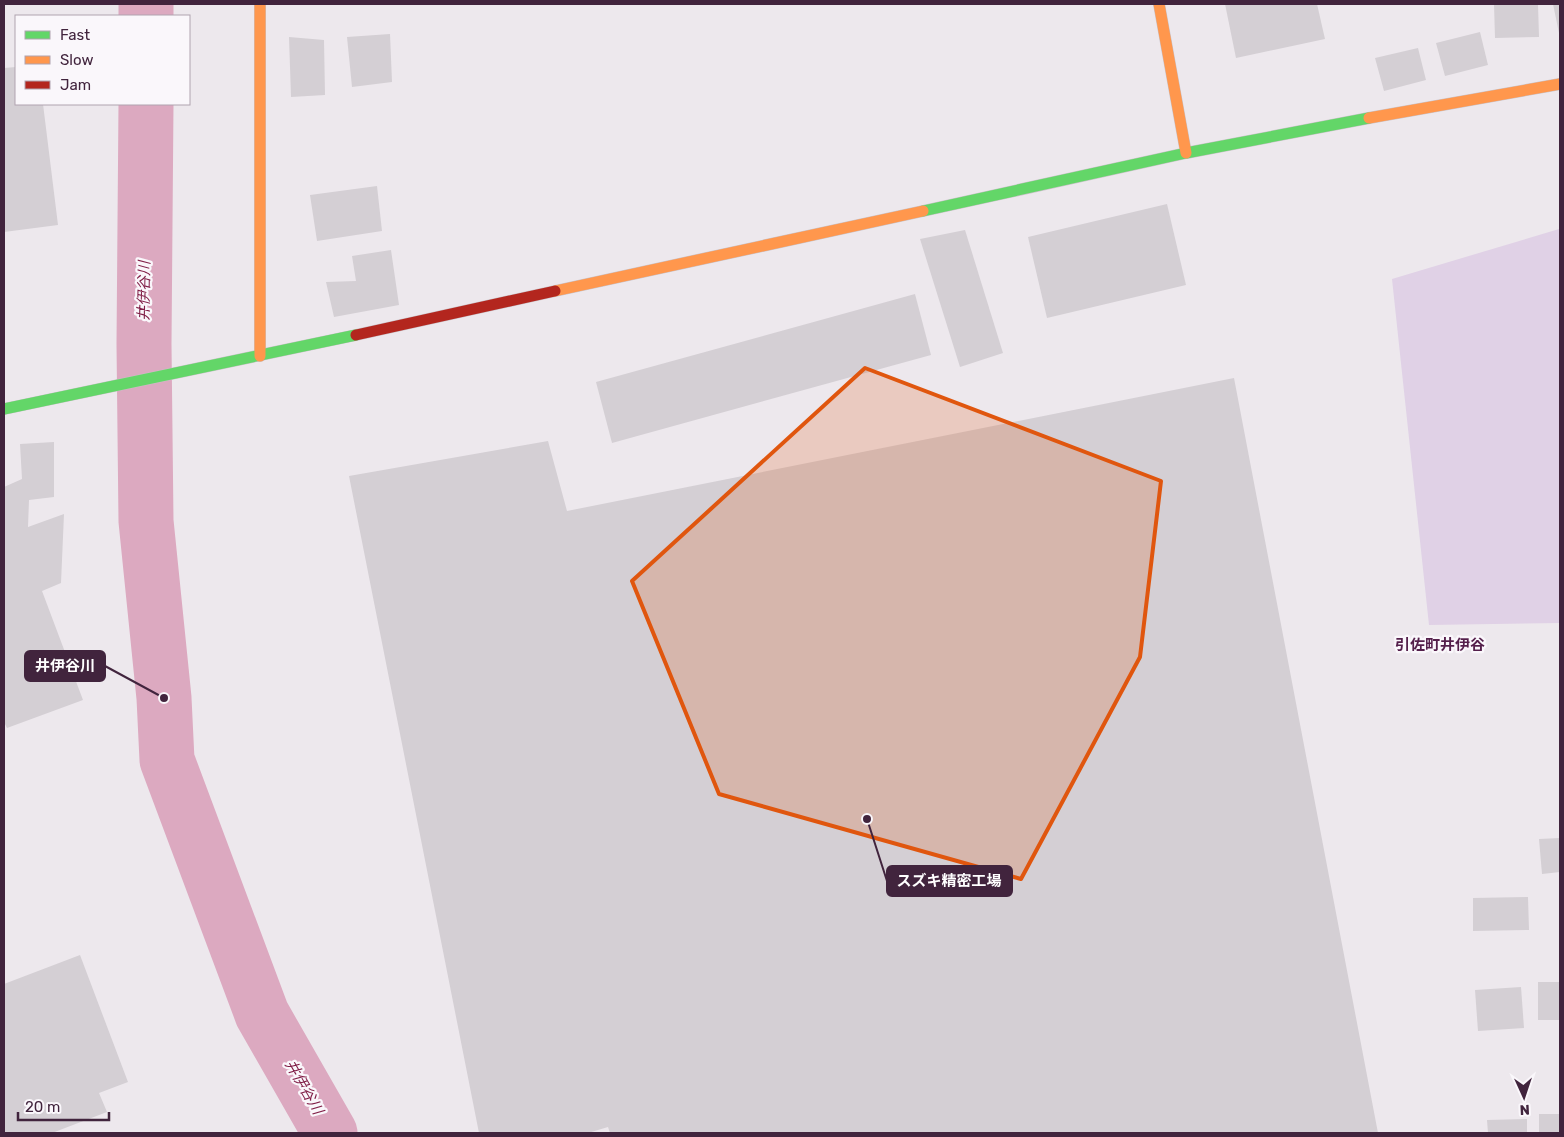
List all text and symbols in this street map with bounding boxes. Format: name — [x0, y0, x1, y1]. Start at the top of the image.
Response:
legend — [15, 15, 190, 105]
text: Fast — [60, 26, 90, 44]
text: Slow — [60, 51, 93, 69]
text: Jam — [60, 76, 91, 94]
water label: 井伊谷川 — [134, 259, 154, 321]
district label: 引佐町井伊谷 — [1395, 636, 1485, 654]
callout: 井伊谷川 — [25, 651, 105, 681]
text: 井伊谷川 — [35, 657, 95, 675]
callout: スズキ精密工場 — [887, 866, 1012, 896]
text: スズキ精密工場 — [896, 872, 1002, 890]
water label: 井伊谷川 — [281, 1057, 328, 1119]
north arrow — [1499, 1072, 1549, 1122]
scale bar — [18, 1090, 109, 1122]
text: 20 m — [25, 1098, 60, 1116]
text: N — [1519, 1101, 1530, 1118]

